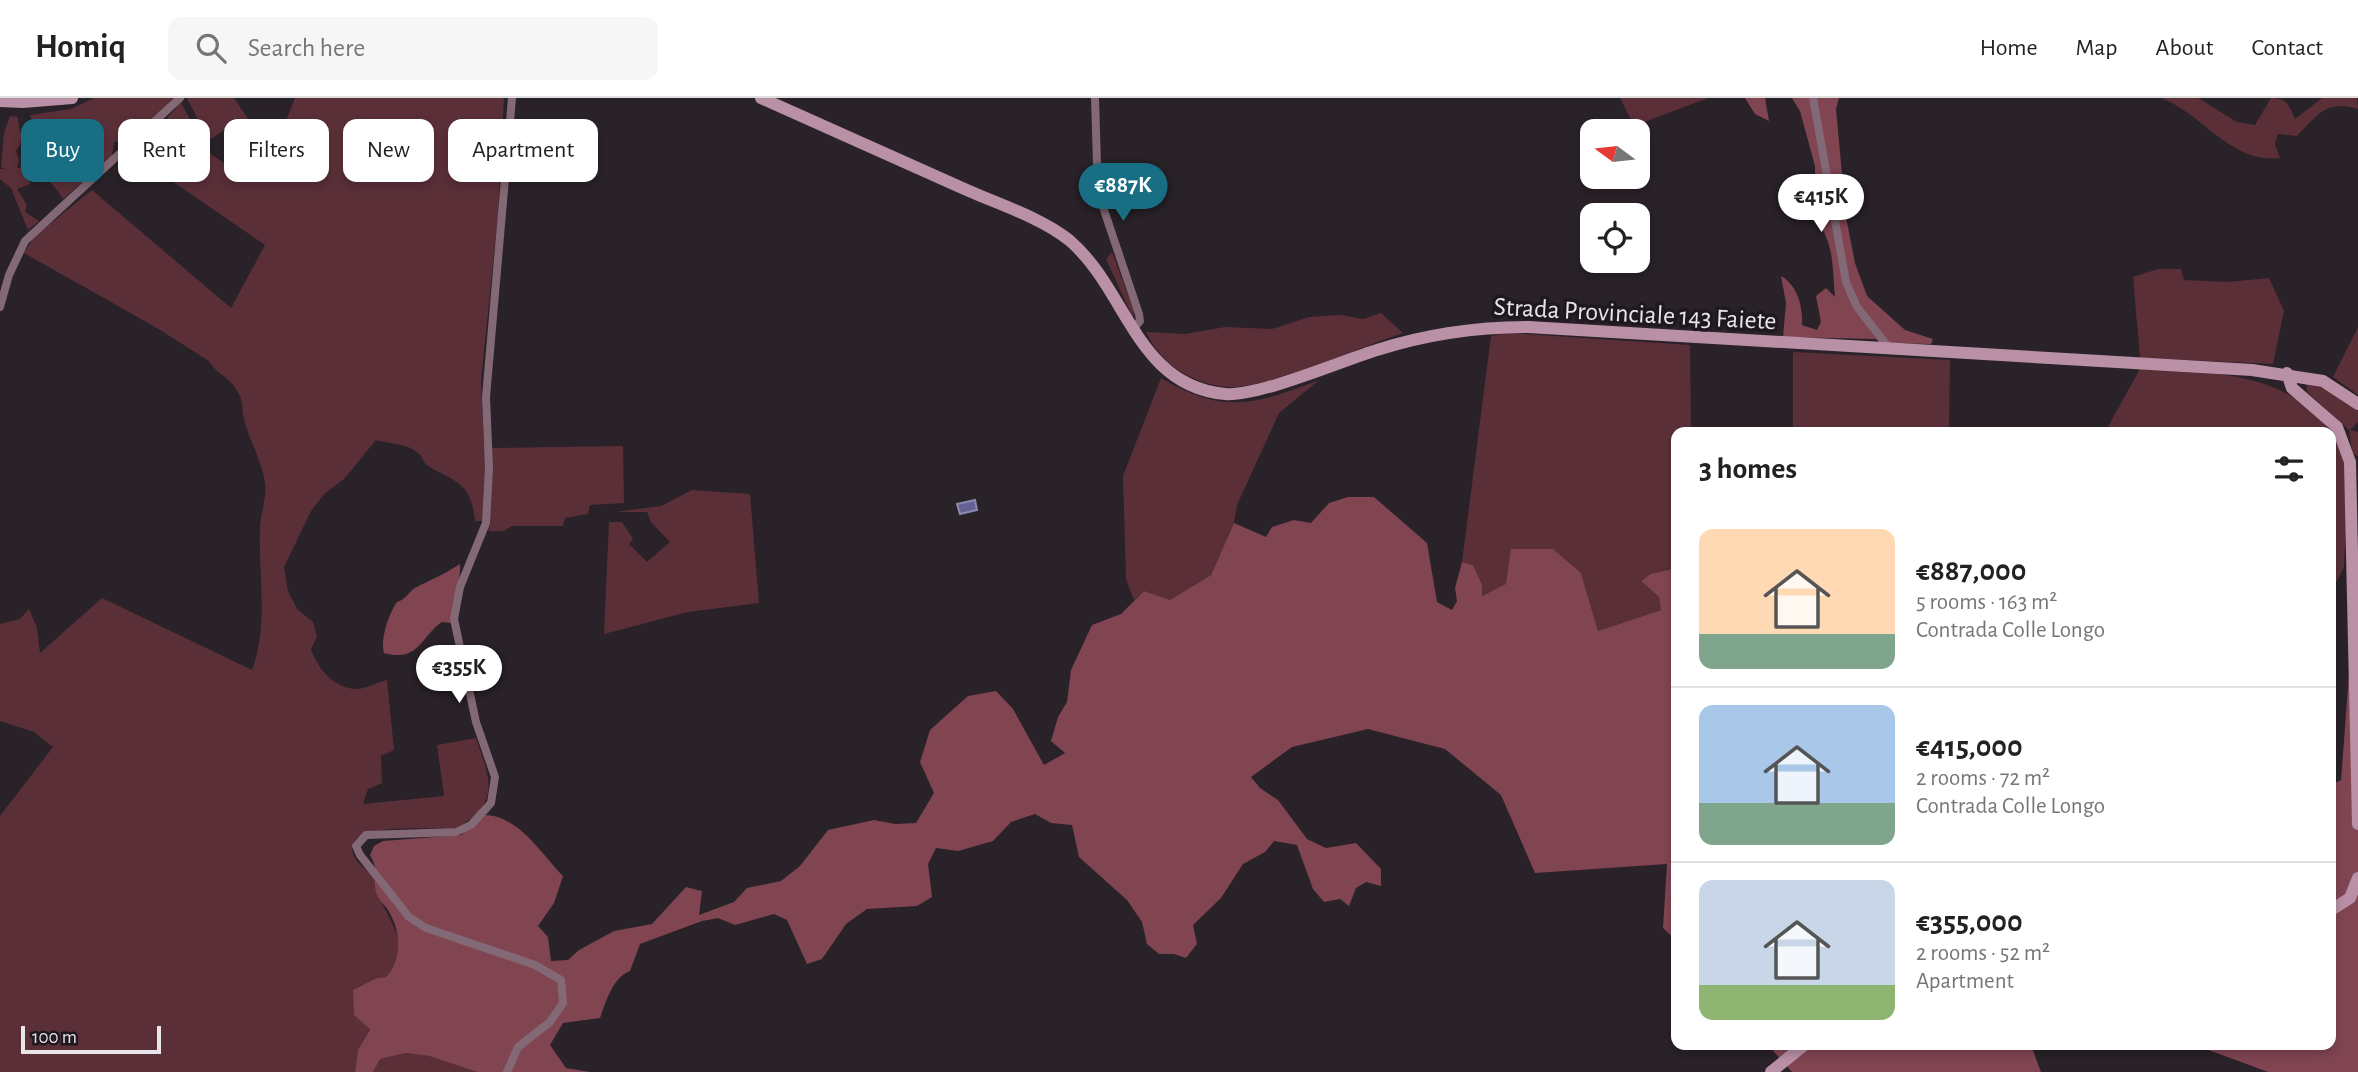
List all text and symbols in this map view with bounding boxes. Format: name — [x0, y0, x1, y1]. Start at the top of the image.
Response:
search box — [168, 17, 658, 80]
icon: search — [192, 29, 230, 67]
text: Homiq — [35, 31, 126, 64]
text: Search here — [248, 35, 365, 61]
text: Home — [1980, 36, 2038, 60]
text: Map — [2076, 36, 2118, 60]
text: About — [2156, 36, 2213, 60]
text: Contact — [2251, 36, 2323, 60]
chip: Buy — [21, 119, 104, 182]
chip: Rent — [118, 119, 210, 182]
chip: Filters — [224, 119, 329, 182]
chip: New — [343, 119, 434, 182]
chip: Apartment — [448, 119, 598, 182]
north arrow — [1580, 119, 1650, 189]
map controls — [1580, 119, 1650, 273]
pin: €887K — [1074, 164, 1172, 223]
text: €887K — [1095, 174, 1151, 197]
pin: €415K — [1772, 174, 1870, 234]
text: €415K — [1794, 185, 1848, 208]
button: locate — [1580, 203, 1650, 273]
street label: Strada Provinciale 143 Faiete — [1493, 294, 1777, 334]
icon: filters — [2270, 450, 2308, 488]
text: 3 homes — [1699, 454, 1797, 484]
text: €887,000 — [1916, 556, 2026, 586]
icon: home — [1755, 557, 1839, 641]
text: 5 rooms · 163 m² — [1916, 591, 2057, 614]
text: Contrada Colle Longo — [1916, 619, 2105, 642]
pin: €355K — [410, 646, 508, 705]
text: €355K — [432, 656, 486, 679]
text: €415,000 — [1916, 732, 2023, 762]
icon: home — [1755, 733, 1839, 817]
text: 2 rooms · 72 m² — [1916, 767, 2050, 790]
text: Contrada Colle Longo — [1916, 795, 2105, 818]
text: €355,000 — [1916, 907, 2023, 937]
icon: home — [1755, 908, 1839, 992]
text: 2 rooms · 52 m² — [1916, 942, 2050, 965]
text: Apartment — [1916, 970, 2014, 993]
scale bar — [21, 1023, 161, 1055]
text: 100 m — [32, 1028, 77, 1047]

